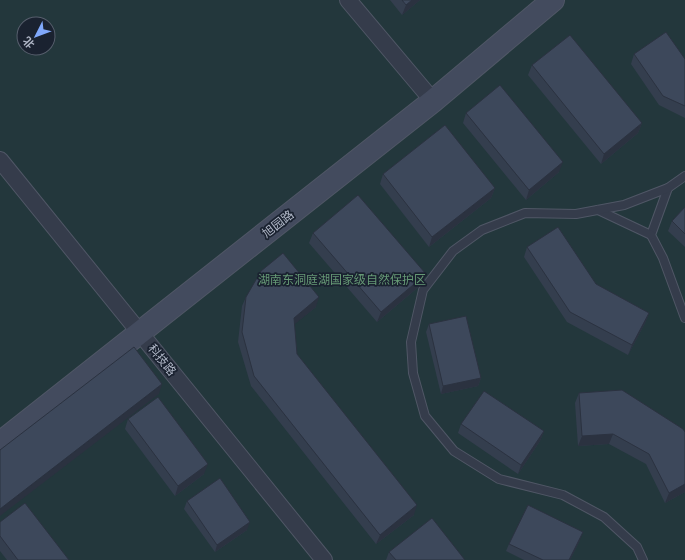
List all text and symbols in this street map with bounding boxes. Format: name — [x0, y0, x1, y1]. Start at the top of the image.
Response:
north arrow — [16, 16, 56, 56]
text: 北 — [20, 34, 37, 51]
street label: 旭园路 — [260, 207, 296, 241]
park label: 湖南东洞庭湖国家级自然保护区 — [258, 273, 426, 287]
street label: 科技路 — [145, 342, 179, 378]

